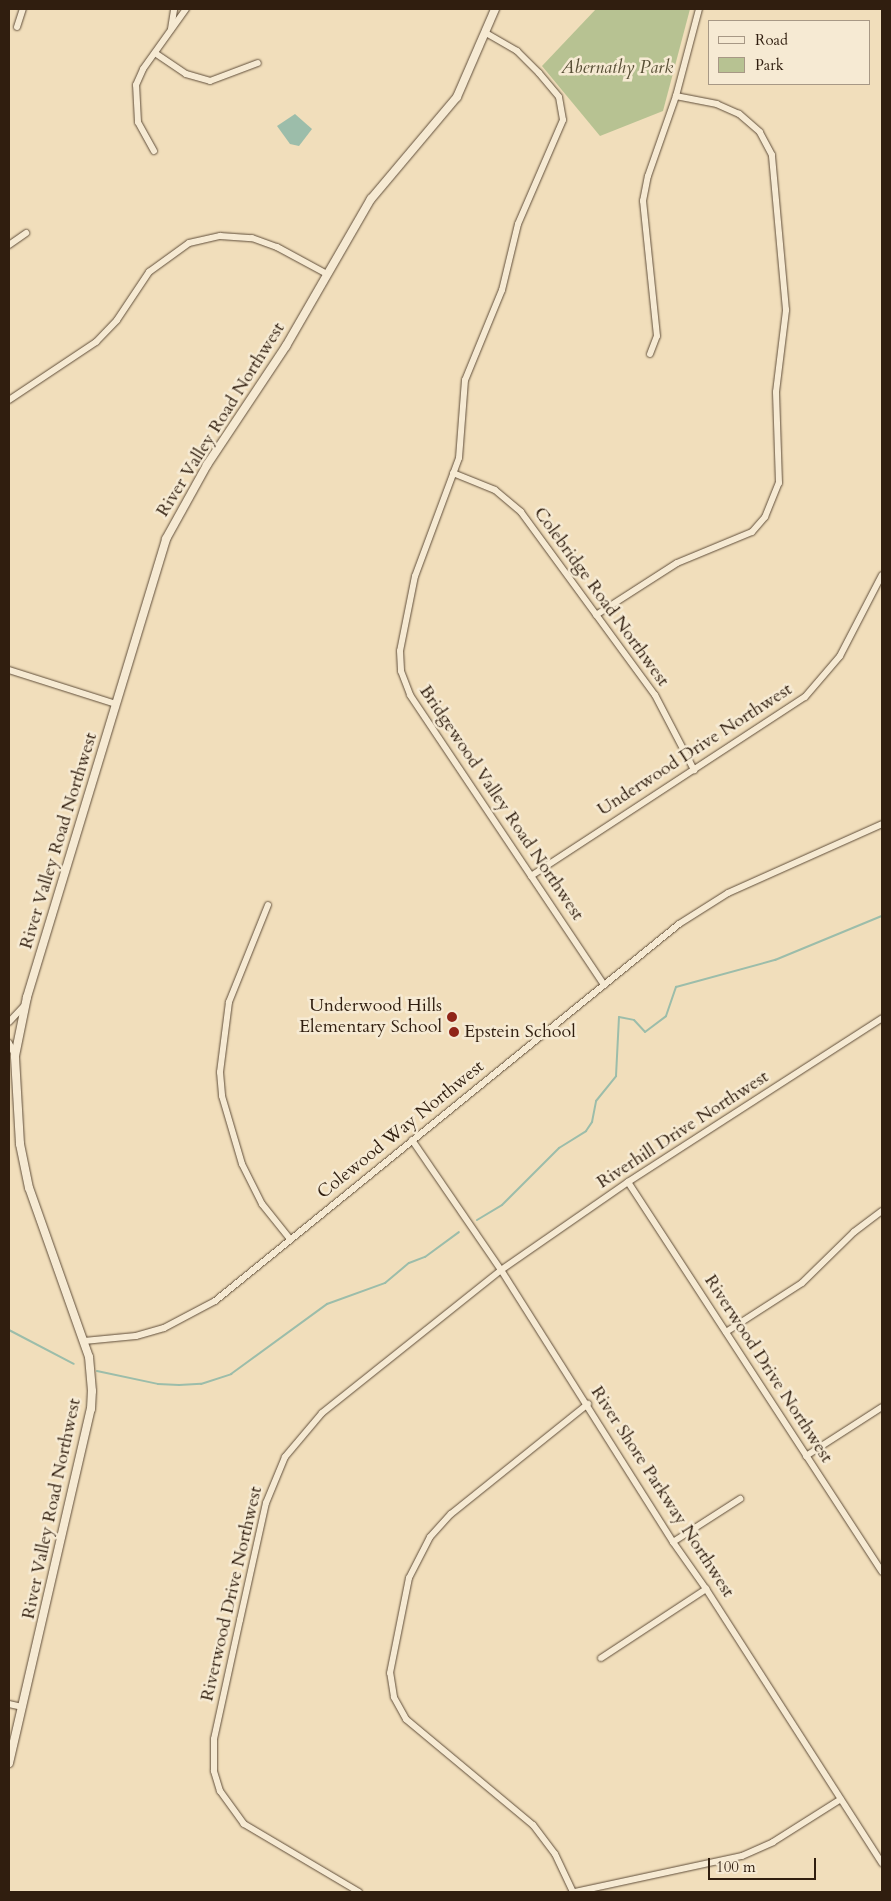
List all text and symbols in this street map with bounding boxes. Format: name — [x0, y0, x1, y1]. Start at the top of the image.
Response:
legend — [708, 20, 871, 85]
text: Road — [755, 30, 788, 50]
text: Park — [755, 55, 784, 75]
park label: Abernathy Park — [561, 57, 673, 79]
street label: River Valley Road Northwest — [152, 319, 290, 521]
street label: Colebridge Road Northwest — [529, 503, 673, 691]
street label: Underwood Drive Northwest — [594, 679, 796, 821]
street label: Bridgewood Valley Road Northwest — [414, 681, 588, 925]
street label: River Valley Road Northwest — [16, 730, 102, 952]
place label: Underwood Hills Elementary School — [299, 996, 442, 1038]
marker: Underwood Hills Elementary School — [446, 1011, 458, 1023]
place label: Epstein School — [464, 1021, 576, 1043]
marker: Epstein School — [448, 1026, 460, 1038]
street label: Colewood Way Northwest — [313, 1056, 489, 1204]
street label: Riverhill Drive Northwest — [593, 1066, 773, 1194]
street label: Riverwood Drive Northwest — [699, 1271, 837, 1467]
street label: River Shore Parkway Northwest — [586, 1382, 738, 1602]
street label: River Valley Road Northwest — [18, 1397, 86, 1621]
street label: Riverwood Drive Northwest — [197, 1485, 267, 1703]
scale bar — [711, 1848, 818, 1880]
text: 100 m — [716, 1857, 756, 1877]

